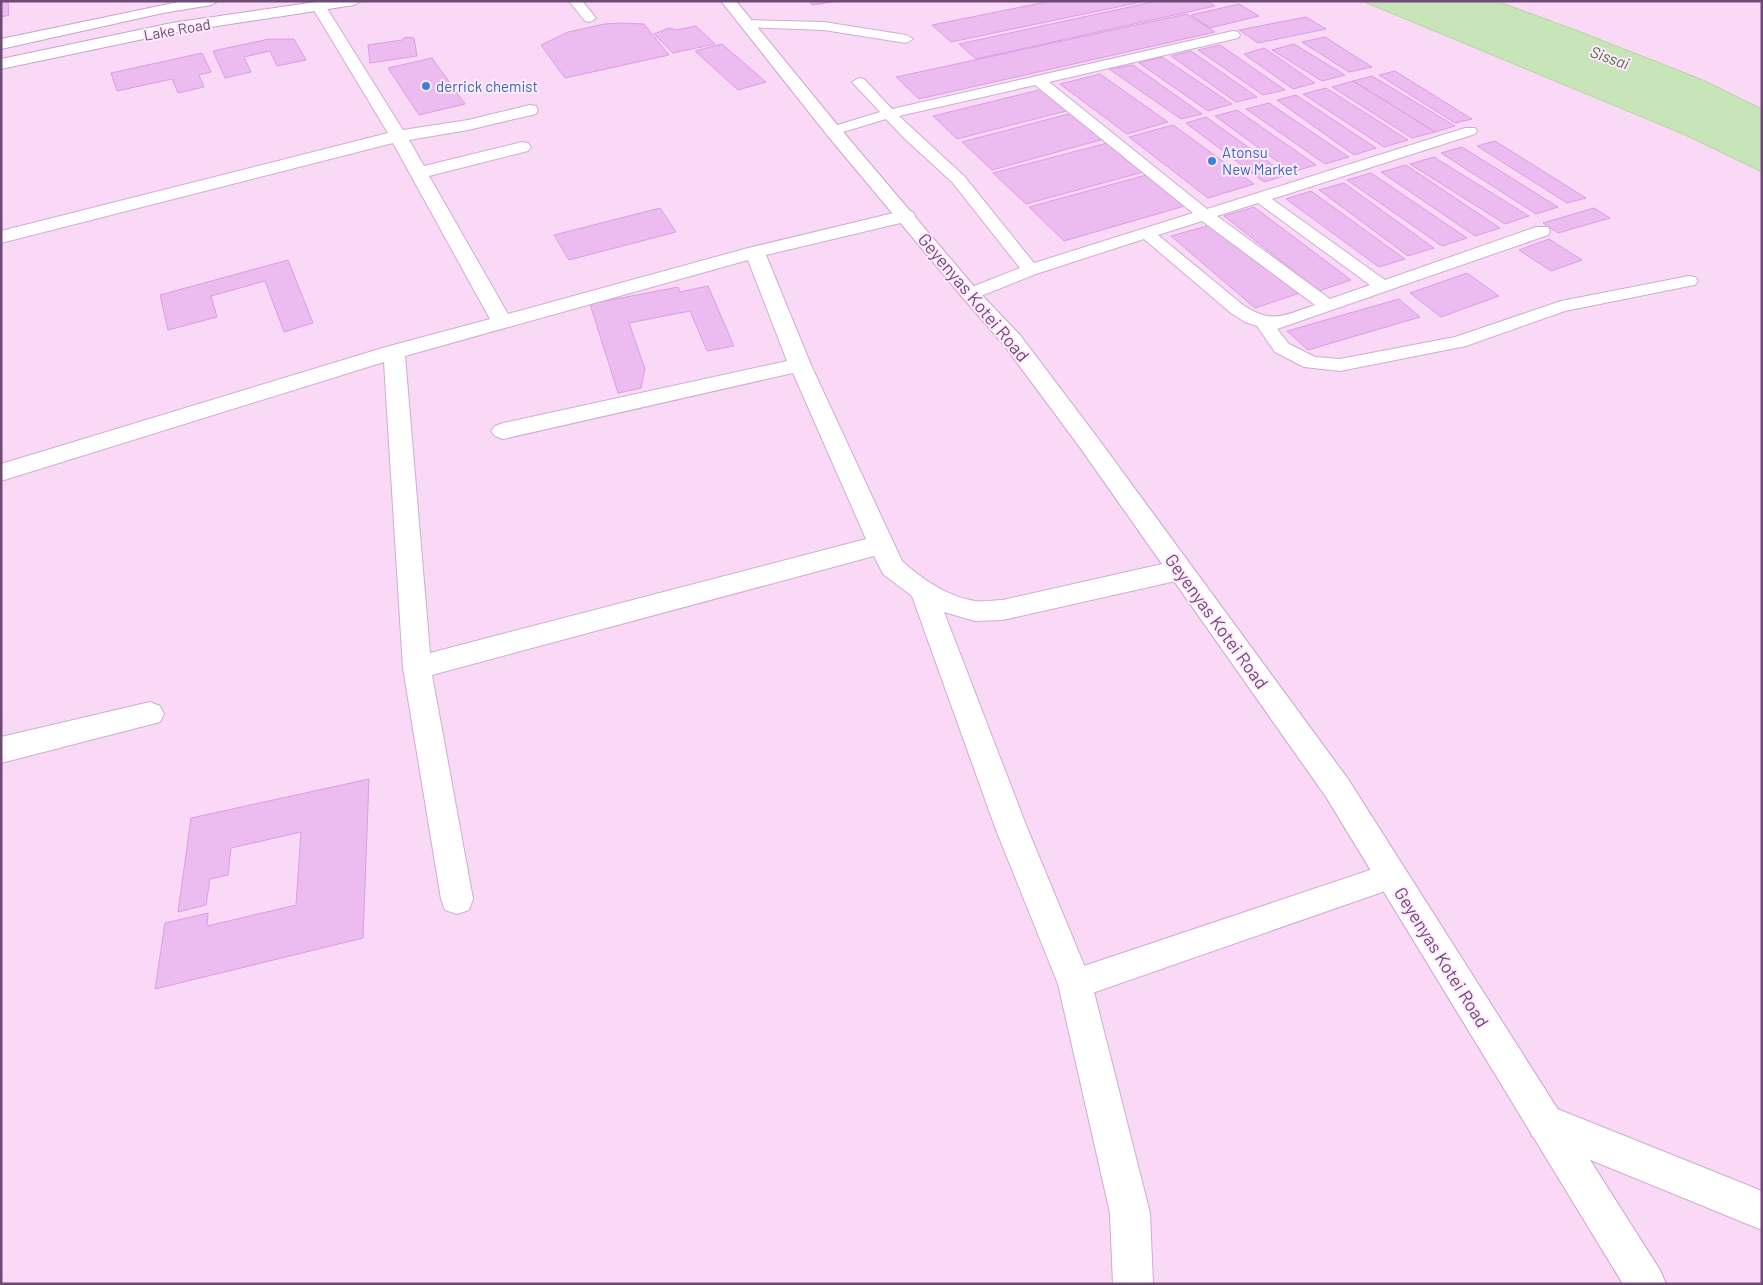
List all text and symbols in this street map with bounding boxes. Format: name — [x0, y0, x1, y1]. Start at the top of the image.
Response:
street label: Lake Road — [142, 14, 212, 44]
water label: Sissai — [1588, 41, 1632, 73]
place label: derrick chemist — [436, 77, 538, 95]
marker: derrick chemist — [420, 80, 432, 92]
place label: Atonsu New Market — [1222, 143, 1298, 178]
marker: Atonsu New Market — [1206, 155, 1218, 167]
street label: Geyenyas Kotei Road — [914, 228, 1034, 366]
street label: Geyenyas Kotei Road — [1161, 549, 1273, 693]
street label: Geyenyas Kotei Road — [1390, 883, 1494, 1031]

